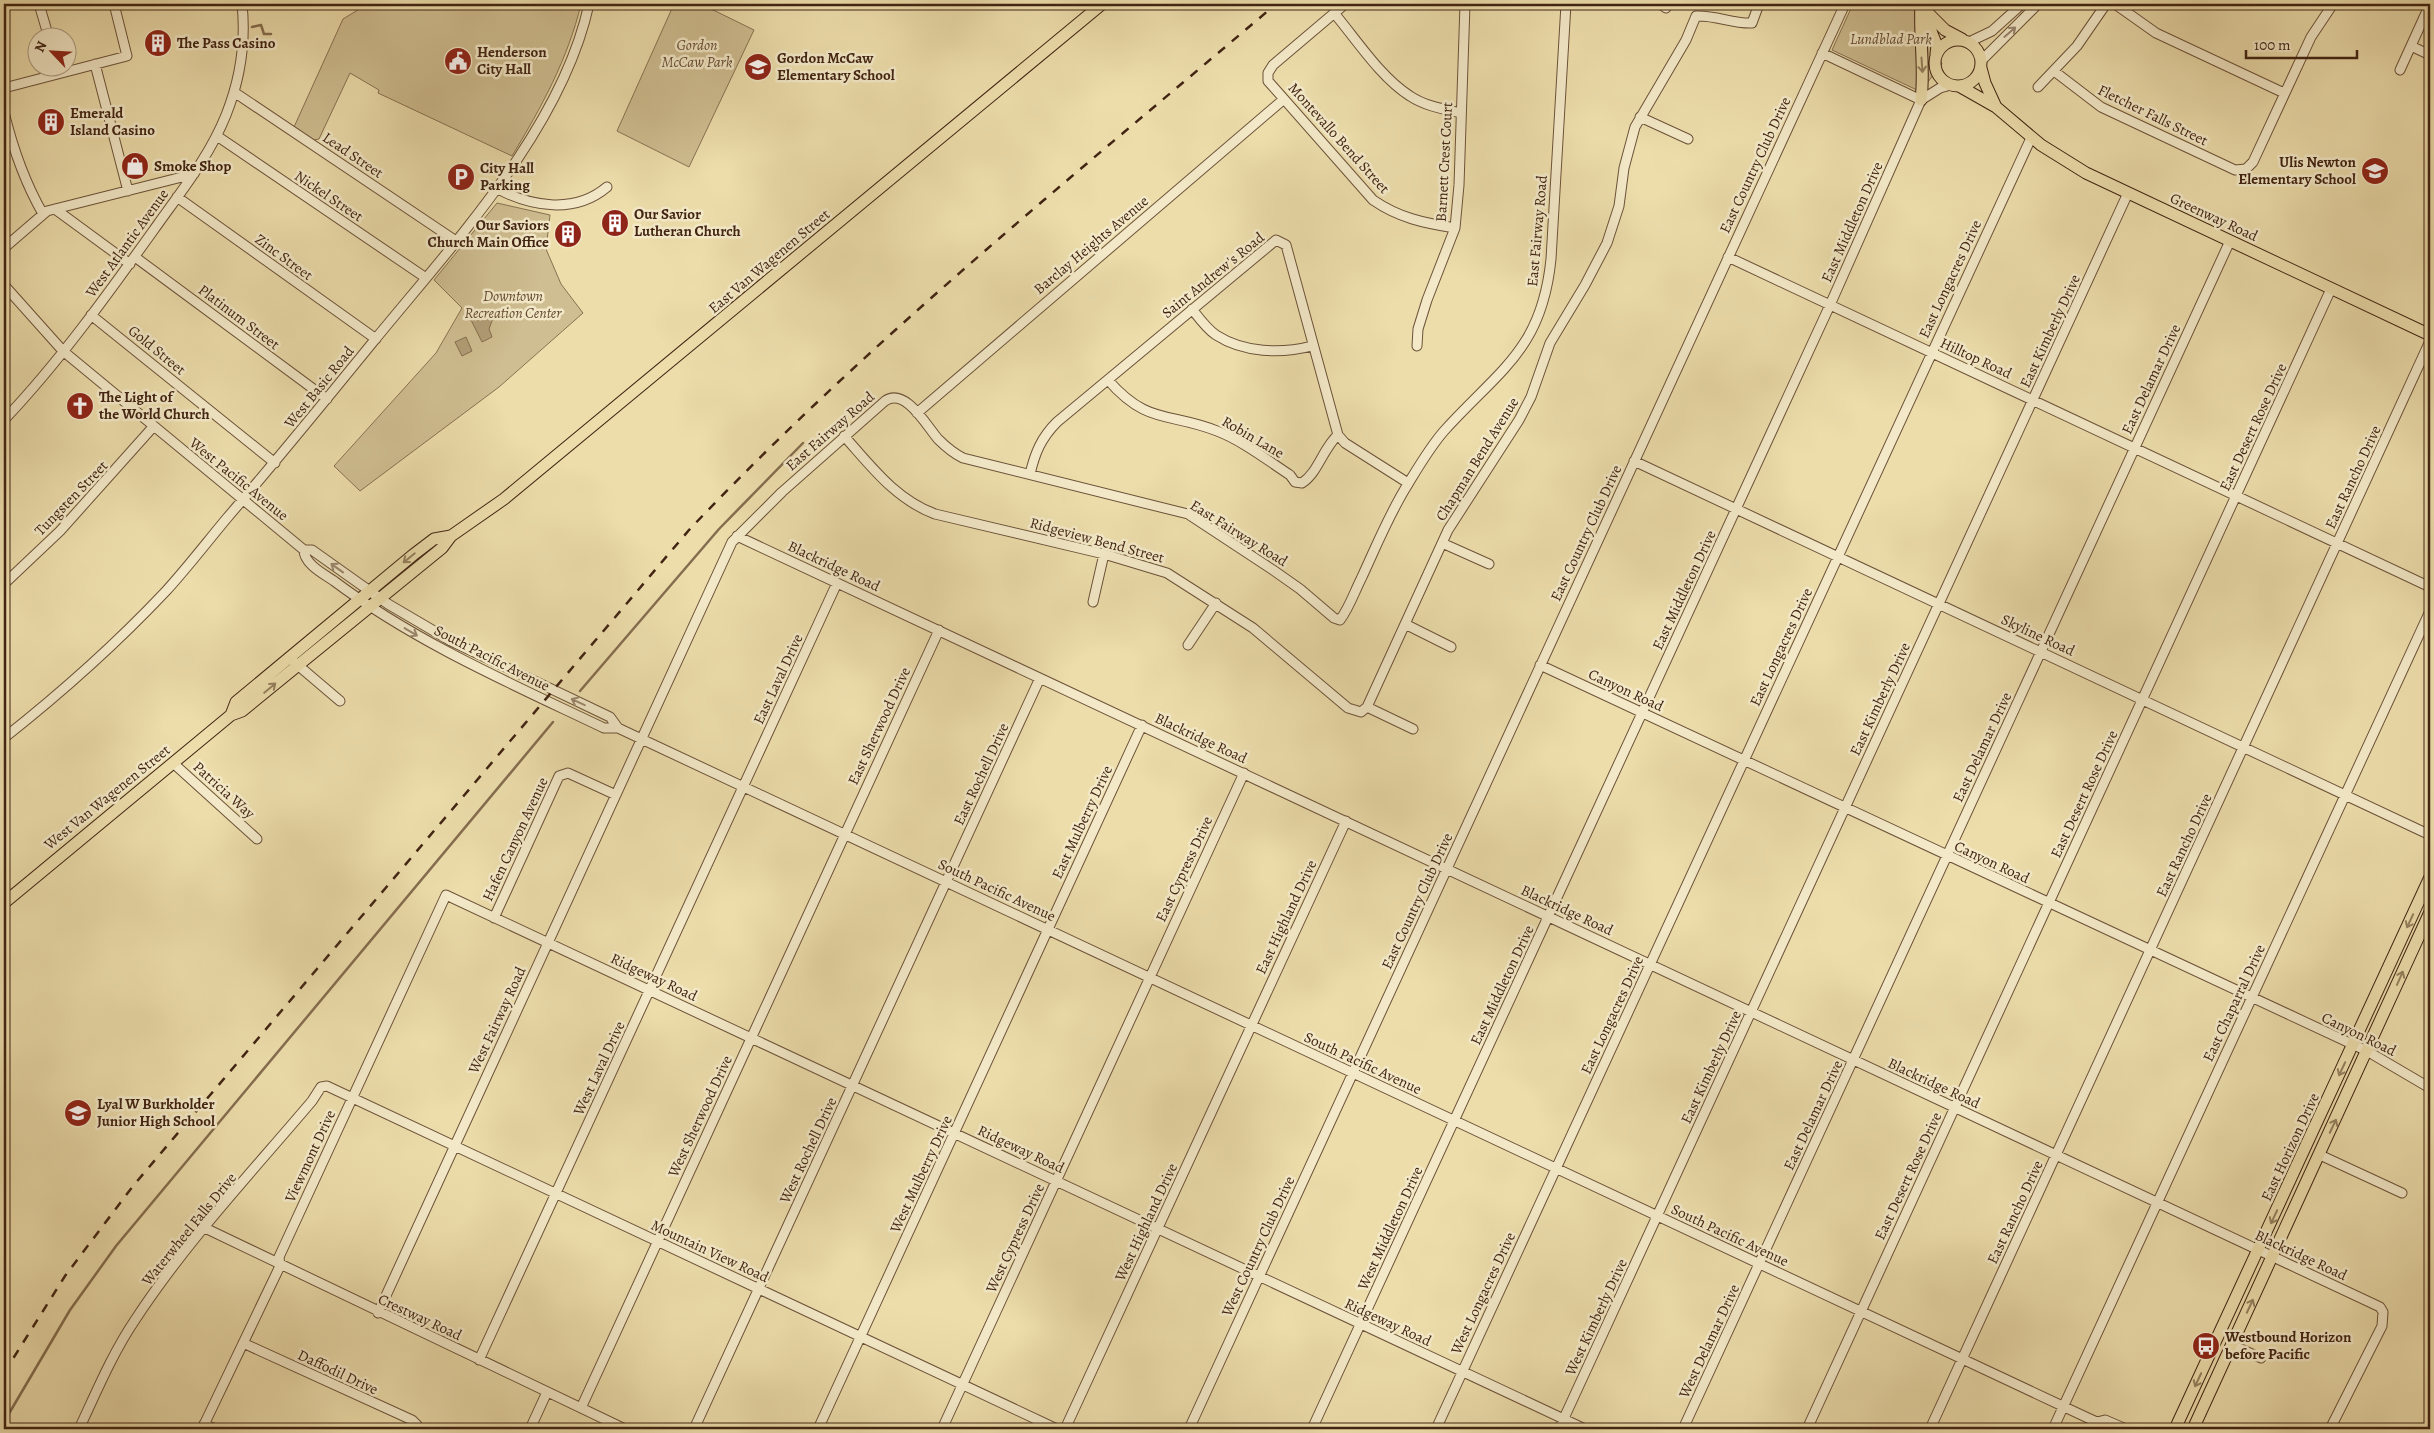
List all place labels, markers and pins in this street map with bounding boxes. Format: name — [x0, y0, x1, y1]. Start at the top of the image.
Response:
building icon: The Pass Casino — [143, 28, 173, 58]
place label: The Pass Casino — [177, 33, 276, 53]
place label: Henderson City Hall — [477, 42, 547, 79]
public building icon: Henderson City Hall — [443, 46, 473, 76]
place label: Gordon McCaw Elementary School — [777, 48, 895, 85]
school or university icon: Gordon McCaw Elementary School — [743, 52, 773, 82]
place label: Emerald Island Casino — [70, 103, 155, 140]
building icon: Emerald Island Casino — [36, 107, 66, 137]
shop icon: Smoke Shop — [120, 151, 150, 181]
place label: Ulis Newton Elementary School — [2238, 152, 2357, 189]
place label: Smoke Shop — [154, 156, 231, 176]
school or university icon: Ulis Newton Elementary School — [2360, 156, 2390, 186]
place label: City Hall Parking — [480, 158, 534, 195]
parking icon: City Hall Parking — [446, 162, 476, 192]
place label: Our Savior Lutheran Church — [634, 204, 741, 241]
building icon: Our Savior Lutheran Church — [600, 208, 630, 238]
place label: Our Saviors Church Main Office — [428, 215, 549, 252]
building icon: Our Saviors Church Main Office — [553, 219, 583, 249]
place label: The Light of the World Church — [99, 387, 210, 424]
church icon: The Light of the World Church — [65, 391, 95, 421]
place label: Lyal W Burkholder Junior High School — [97, 1094, 215, 1131]
school or university icon: Lyal W Burkholder Junior High School — [63, 1098, 93, 1128]
place label: Westbound Horizon before Pacific — [2224, 1327, 2352, 1364]
bus stop icon: Westbound Horizon before Pacific — [2191, 1331, 2221, 1361]

